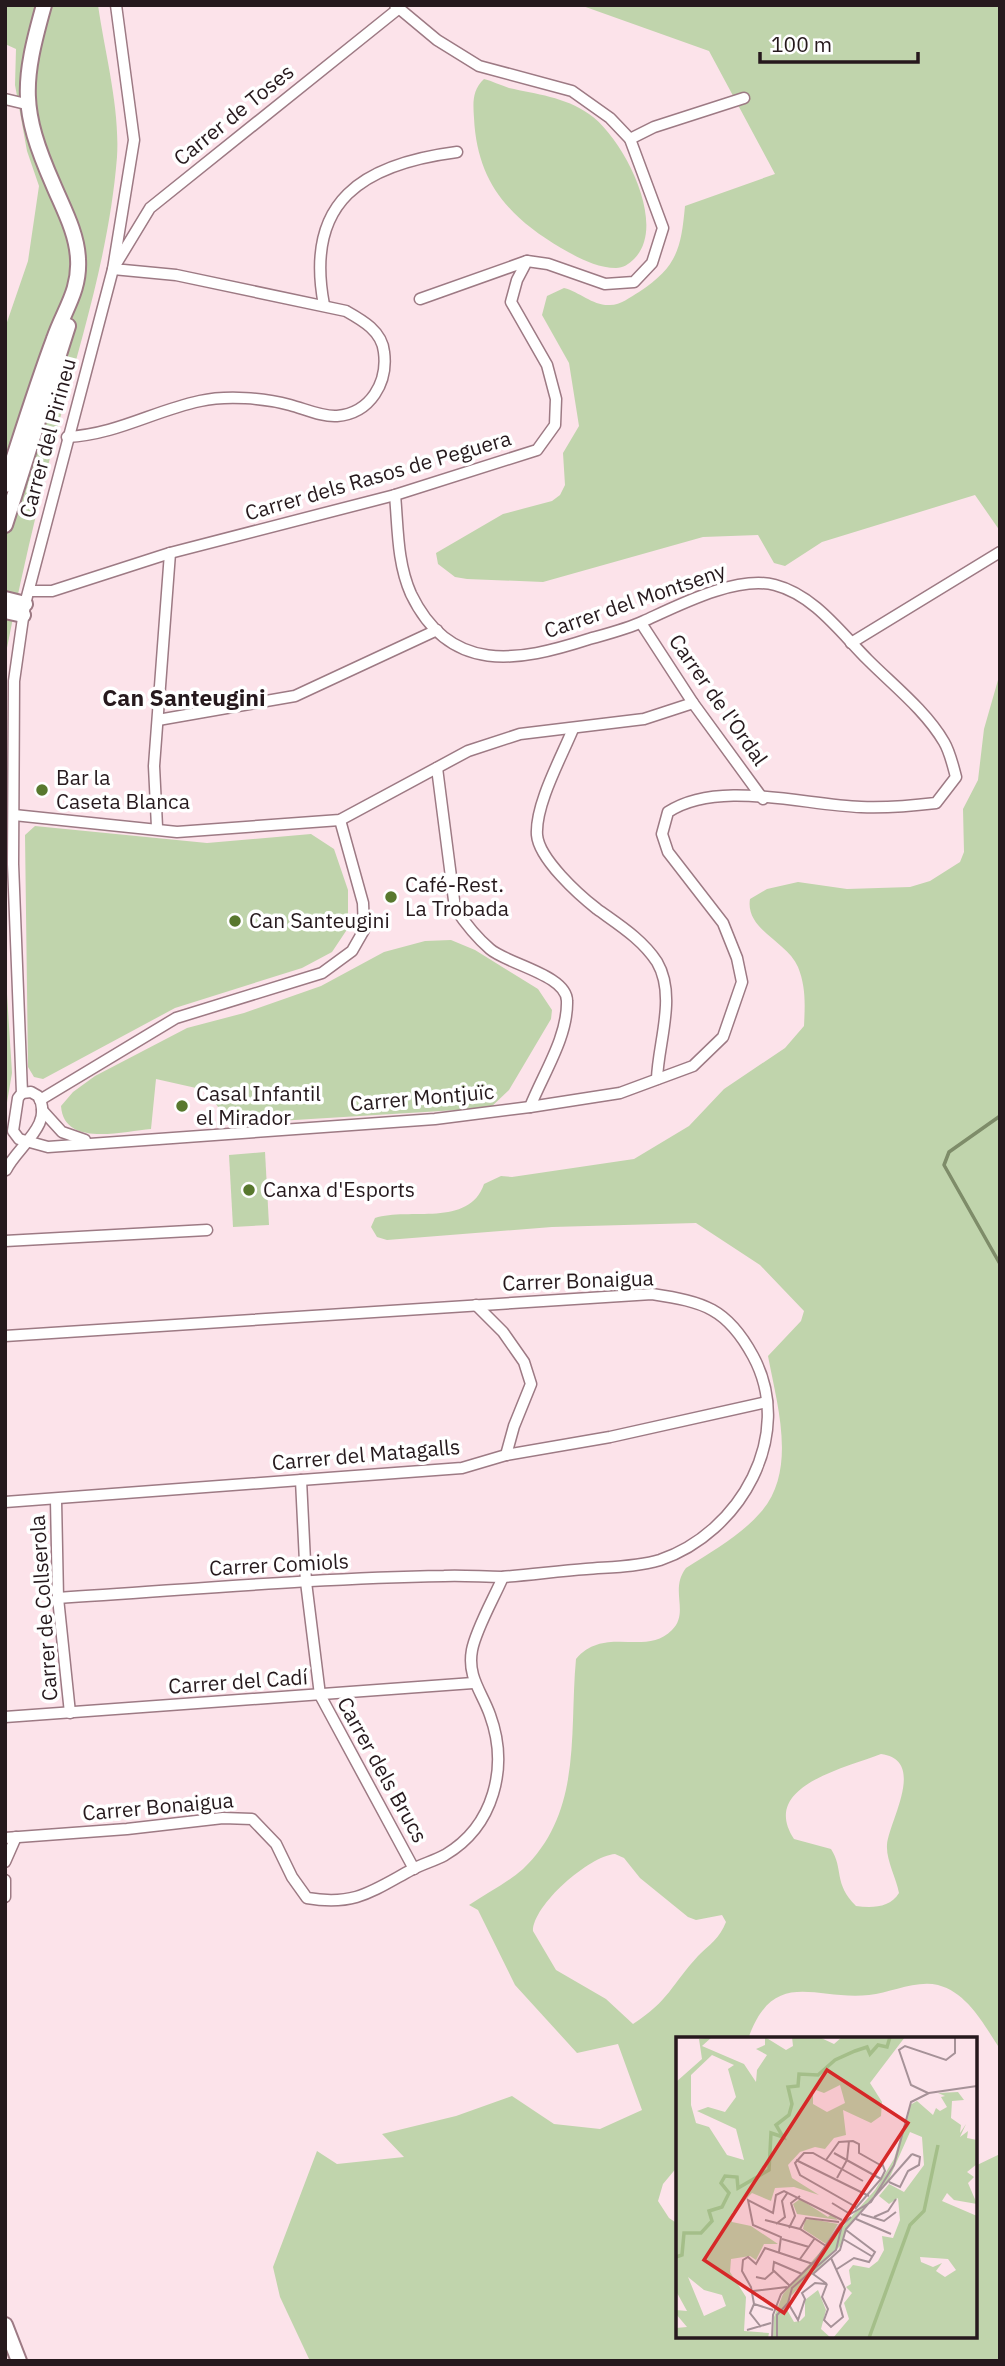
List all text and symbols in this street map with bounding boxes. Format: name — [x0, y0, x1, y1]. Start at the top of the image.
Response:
scale bar — [760, 21, 918, 65]
text: 100 m — [771, 30, 832, 58]
street label: Carrer de Toses — [168, 57, 299, 171]
street label: Carrer del Pirineu — [12, 355, 82, 521]
street label: Carrer dels Rasos de Peguera — [241, 424, 514, 527]
street label: Carrer del Montseny — [540, 556, 730, 644]
street label: Carrer de l'Ordal — [663, 628, 775, 771]
district label: Can Santeugini — [102, 682, 266, 712]
place label: Bar la Caseta Blanca — [56, 763, 190, 815]
marker: Bar la Caseta Blanca — [34, 782, 50, 798]
place label: Café-Rest. La Trobada — [405, 870, 509, 922]
marker: Café-Rest. La Trobada — [383, 889, 399, 905]
place label: Can Santeugini — [249, 906, 390, 934]
marker: Can Santeugini — [227, 913, 243, 929]
street label: Carrer Montjuïc — [349, 1077, 495, 1117]
place label: Casal Infantil el Mirador — [196, 1079, 321, 1131]
marker: Casal Infantil el Mirador — [174, 1098, 190, 1114]
place label: Canxa d'Esports — [263, 1175, 415, 1203]
marker: Canxa d'Esports — [241, 1182, 257, 1198]
street label: Carrer Bonaigua — [502, 1263, 654, 1297]
street label: Carrer del Matagalls — [271, 1432, 461, 1476]
street label: Carrer de Collserola — [23, 1514, 63, 1702]
street label: Carrer Comiols — [208, 1546, 350, 1582]
street label: Carrer del Cadí — [167, 1662, 309, 1700]
street label: Carrer dels Brucs — [331, 1692, 435, 1847]
street label: Carrer Bonaigua — [81, 1785, 235, 1827]
inset map — [676, 2037, 977, 2338]

